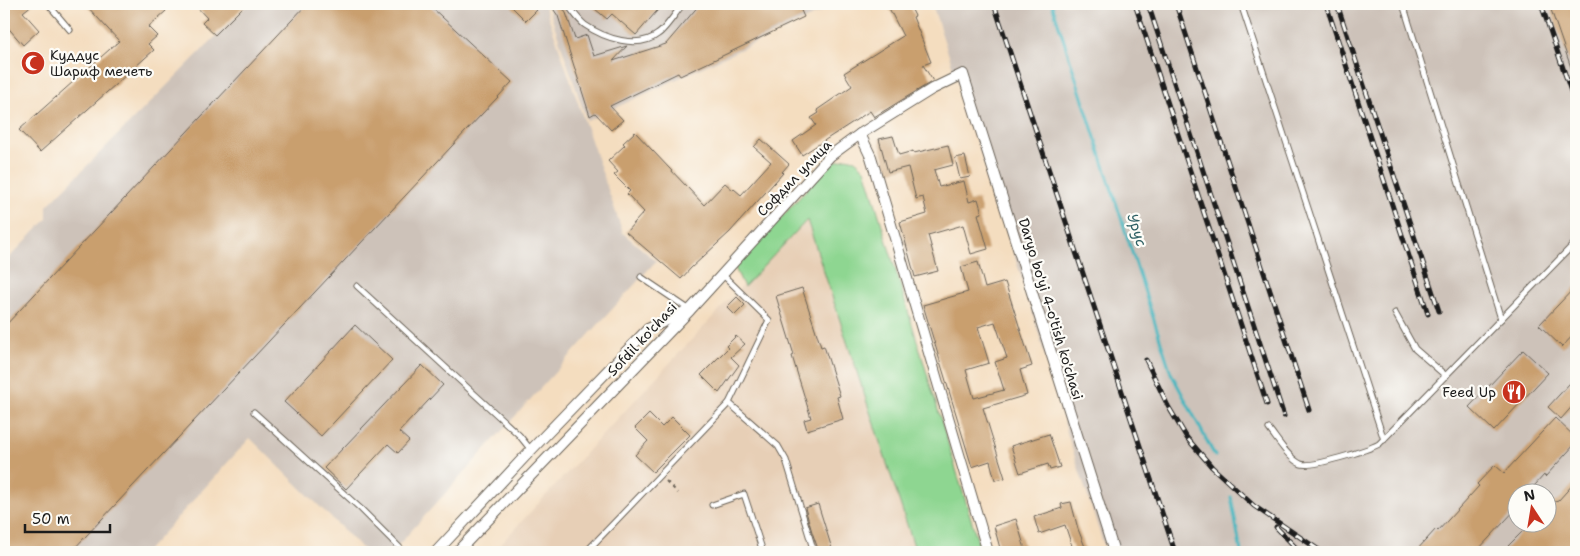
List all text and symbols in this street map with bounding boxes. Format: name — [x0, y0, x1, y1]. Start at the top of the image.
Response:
place label: Куддус Шариф мечеть — [50, 46, 152, 80]
mosque icon: Куддус Шариф мечеть — [20, 50, 46, 76]
street label: Софдил улица — [753, 136, 835, 220]
water label: Урус — [1122, 211, 1152, 249]
street label: Daryo bo'yi 4-o'tish ko'chasi — [1015, 216, 1087, 402]
street label: Sofdil ko'chasi — [603, 298, 681, 380]
restaurant icon: Feed Up — [1501, 379, 1527, 405]
place label: Feed Up — [1442, 383, 1496, 401]
north arrow — [1508, 484, 1558, 534]
text: N — [1522, 485, 1537, 505]
scale bar — [25, 501, 110, 533]
text: 50 m — [32, 509, 70, 529]

